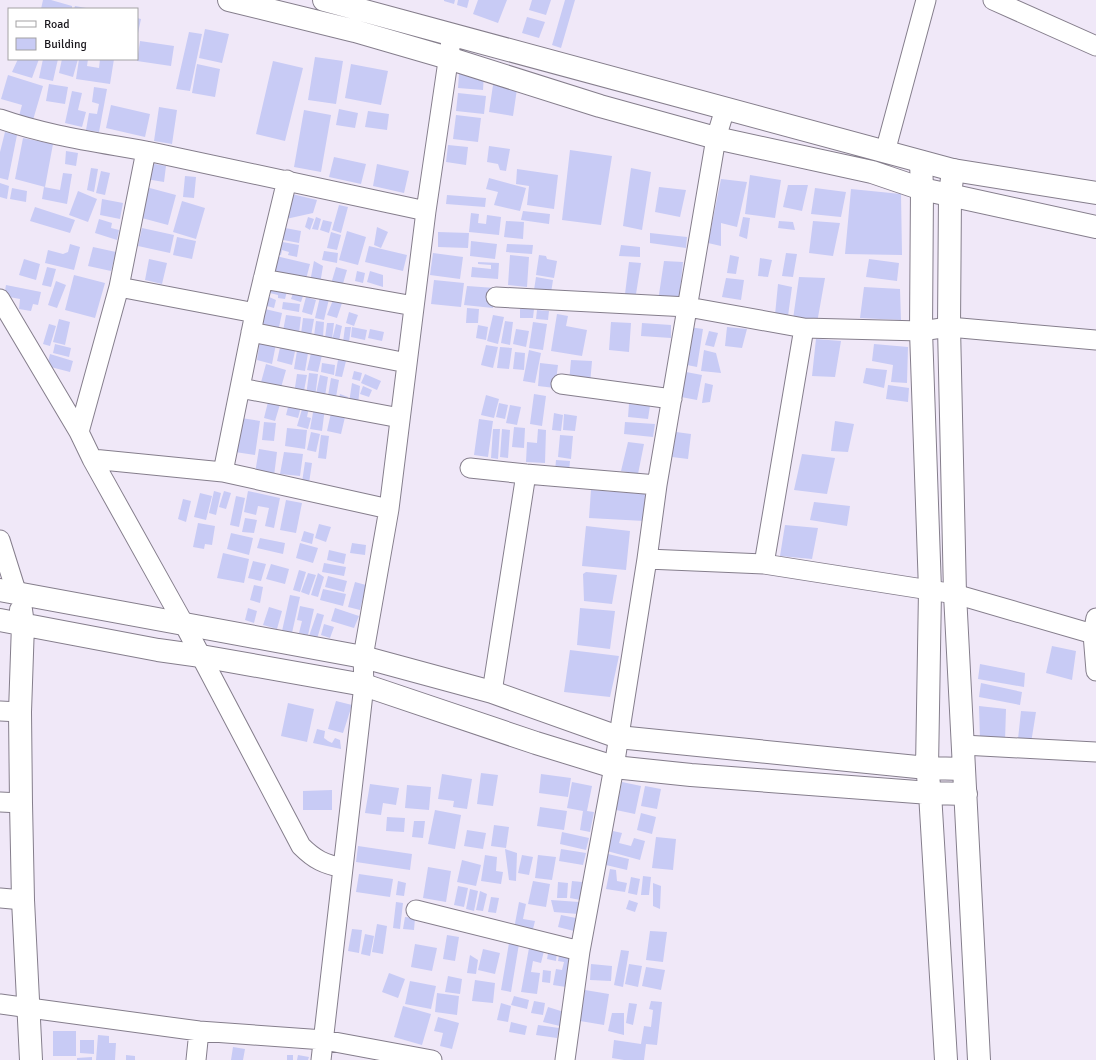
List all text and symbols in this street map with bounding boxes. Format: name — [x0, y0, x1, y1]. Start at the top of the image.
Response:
legend — [8, 8, 138, 60]
text: Road — [44, 17, 70, 32]
text: Building — [44, 37, 87, 52]

